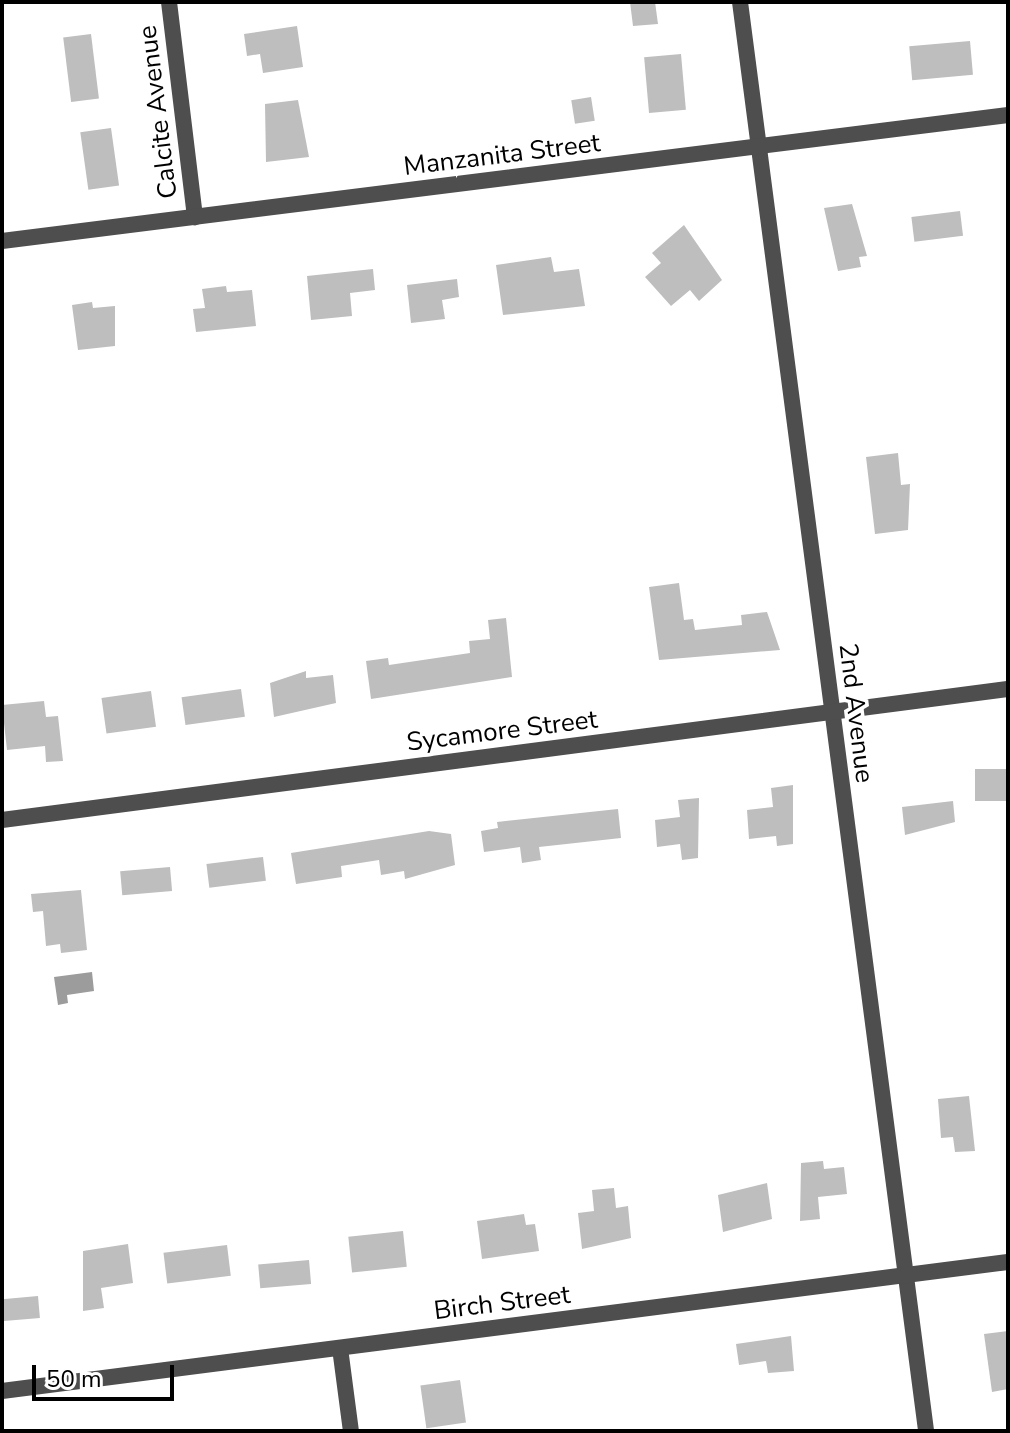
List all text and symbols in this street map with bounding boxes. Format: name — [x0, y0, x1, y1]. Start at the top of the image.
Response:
street label: Calcite Avenue — [132, 24, 184, 200]
street label: Manzanita Street — [402, 127, 602, 183]
street label: 2nd Avenue — [832, 641, 880, 785]
street label: Sycamore Street — [405, 704, 599, 758]
street label: Birch Street — [432, 1279, 572, 1327]
scale bar — [36, 1349, 178, 1399]
text: 50 m — [46, 1363, 102, 1395]

